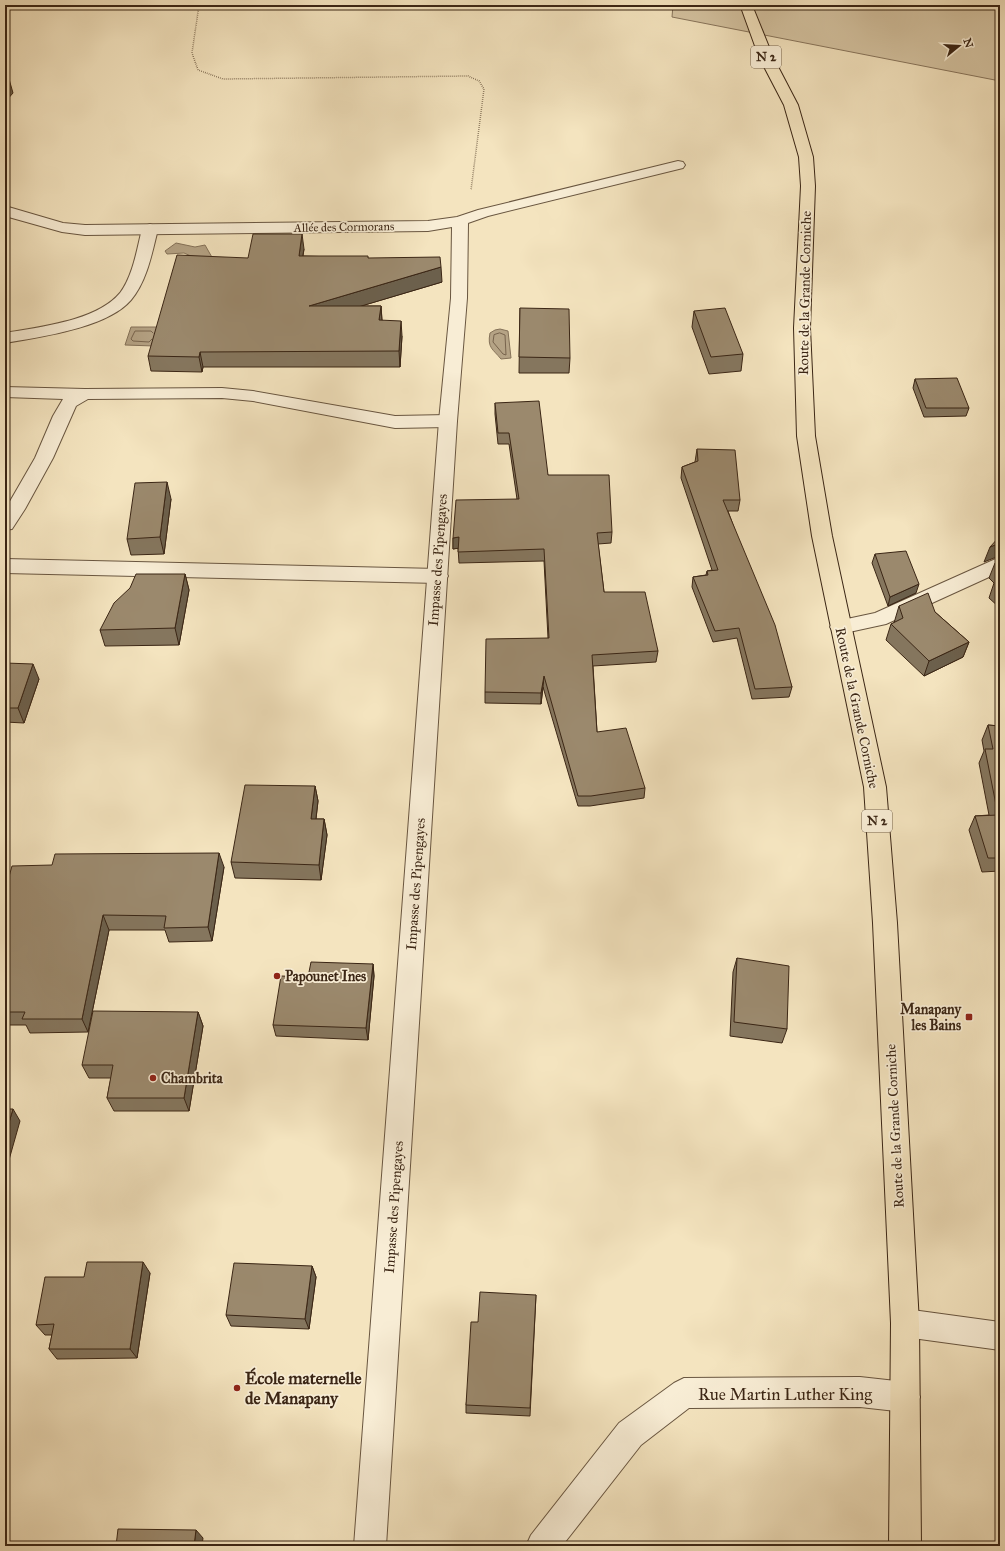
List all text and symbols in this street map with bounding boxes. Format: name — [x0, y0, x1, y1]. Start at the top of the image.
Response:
north arrow — [939, 26, 979, 66]
text: N — [960, 37, 976, 50]
road number: N 2 — [751, 46, 781, 68]
street label: Route de la Grande Corniche — [795, 211, 815, 375]
street label: Allée des Cormorans — [293, 219, 394, 235]
street label: Impasse des Pipengayes — [425, 493, 451, 627]
street label: Route de la Grande Corniche — [832, 626, 882, 790]
road number: N 2 — [862, 810, 892, 832]
street label: Impasse des Pipengayes — [403, 817, 429, 951]
place label: Papounet Ines — [285, 968, 366, 986]
marker: Papounet Ines — [272, 971, 282, 981]
place label: Manapany les Bains — [900, 1001, 962, 1034]
marker: Manapany les Bains — [964, 1012, 974, 1022]
street label: Route de la Grande Corniche — [882, 1043, 908, 1209]
place label: Chambrita — [161, 1070, 224, 1087]
marker: Chambrita — [148, 1073, 158, 1083]
street label: Impasse des Pipengayes — [381, 1140, 407, 1274]
place label: École maternelle de Manapany — [245, 1367, 362, 1409]
marker: École maternelle de Manapany — [232, 1383, 242, 1393]
street label: Rue Martin Luther King — [698, 1384, 872, 1405]

